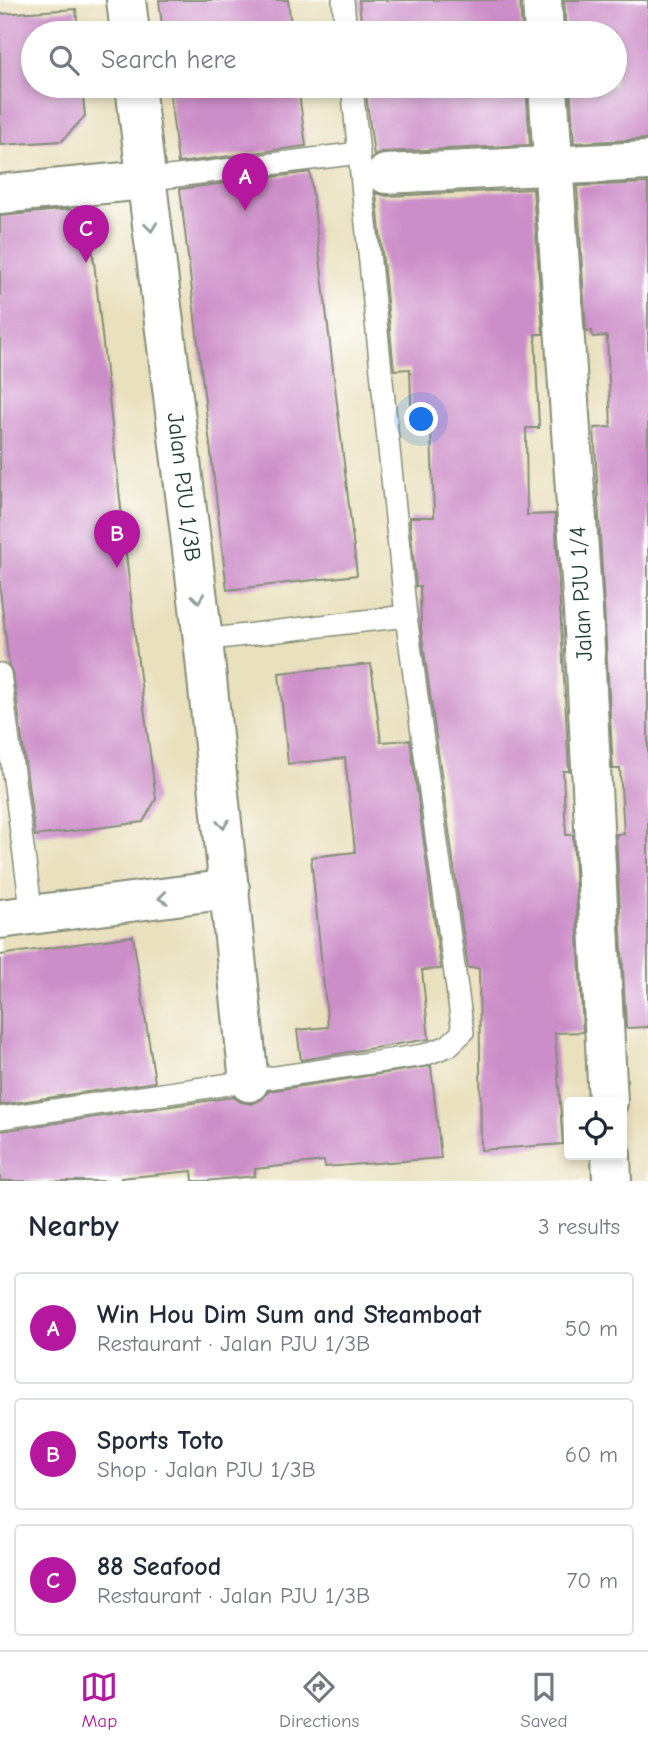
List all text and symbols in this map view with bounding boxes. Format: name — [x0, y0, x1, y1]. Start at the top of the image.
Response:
search box — [21, 21, 627, 98]
icon: search — [45, 41, 83, 79]
text: Search here — [101, 45, 236, 75]
pin: A — [222, 153, 268, 211]
pin: C — [63, 205, 109, 263]
one-way arrow — [144, 221, 159, 232]
your location — [404, 402, 438, 436]
street label: Jalan PJU 1/3B — [161, 411, 207, 563]
pin: B — [94, 510, 140, 568]
street label: Jalan PJU 1/4 — [564, 526, 598, 662]
one-way arrow — [190, 592, 205, 604]
one-way arrow — [216, 818, 231, 830]
one-way arrow — [157, 890, 169, 905]
map controls — [564, 1097, 627, 1160]
button: locate — [564, 1097, 627, 1160]
text: Nearby — [28, 1209, 119, 1244]
text: 3 results — [538, 1213, 620, 1240]
text: Win Hou Dim Sum and Steamboat — [97, 1300, 481, 1330]
text: A — [47, 1315, 59, 1342]
text: 50 m — [565, 1315, 618, 1342]
text: Restaurant · Jalan PJU 1/3B — [97, 1330, 370, 1357]
text: Sports Toto — [97, 1426, 224, 1456]
text: B — [46, 1441, 60, 1468]
text: 60 m — [565, 1441, 618, 1468]
text: Shop · Jalan PJU 1/3B — [97, 1456, 316, 1483]
text: 88 Seafood — [97, 1552, 221, 1582]
text: C — [46, 1567, 60, 1594]
text: 70 m — [566, 1567, 618, 1594]
text: Restaurant · Jalan PJU 1/3B — [97, 1582, 370, 1609]
tab: Map — [80, 1668, 118, 1732]
tab: Directions — [279, 1668, 359, 1732]
tab: Saved — [520, 1668, 568, 1732]

